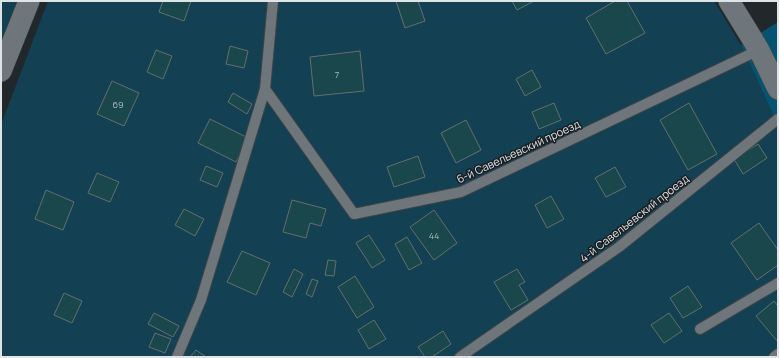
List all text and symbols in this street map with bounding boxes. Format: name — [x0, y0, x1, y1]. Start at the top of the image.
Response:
house number: 7 — [335, 68, 340, 81]
house number: 69 — [112, 98, 124, 111]
street label: 6-й Савельевский проезд — [454, 116, 583, 186]
street label: 4-й Савельевский проезд — [576, 170, 692, 265]
house number: 44 — [429, 229, 439, 242]

